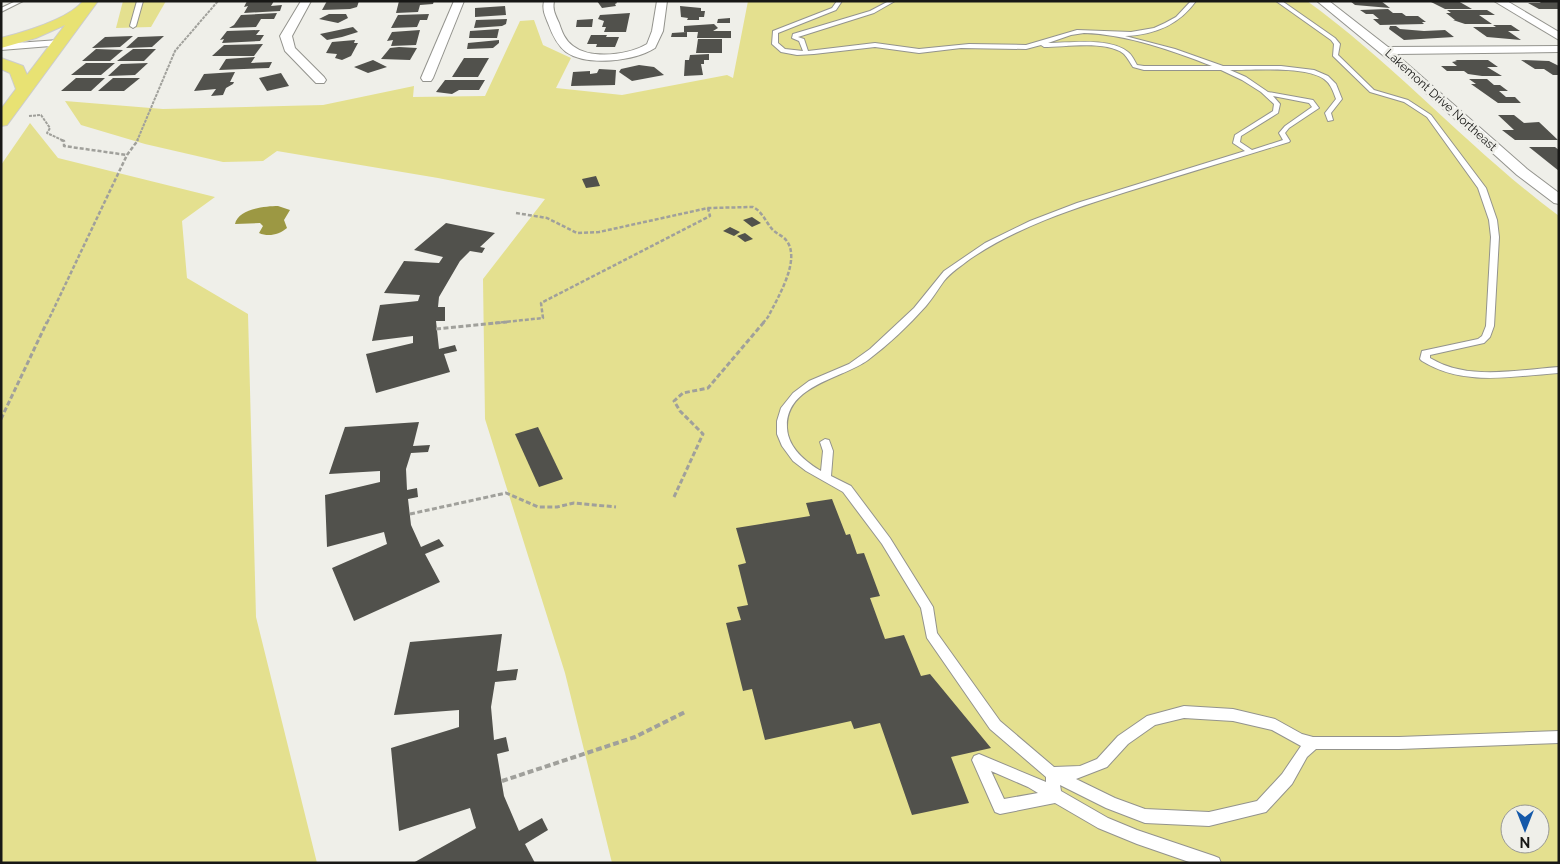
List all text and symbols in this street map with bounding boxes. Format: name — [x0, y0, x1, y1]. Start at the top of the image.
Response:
street label: Lakemont Drive Northeast — [1382, 46, 1500, 154]
north arrow — [1500, 804, 1550, 854]
text: N — [1520, 834, 1530, 850]

